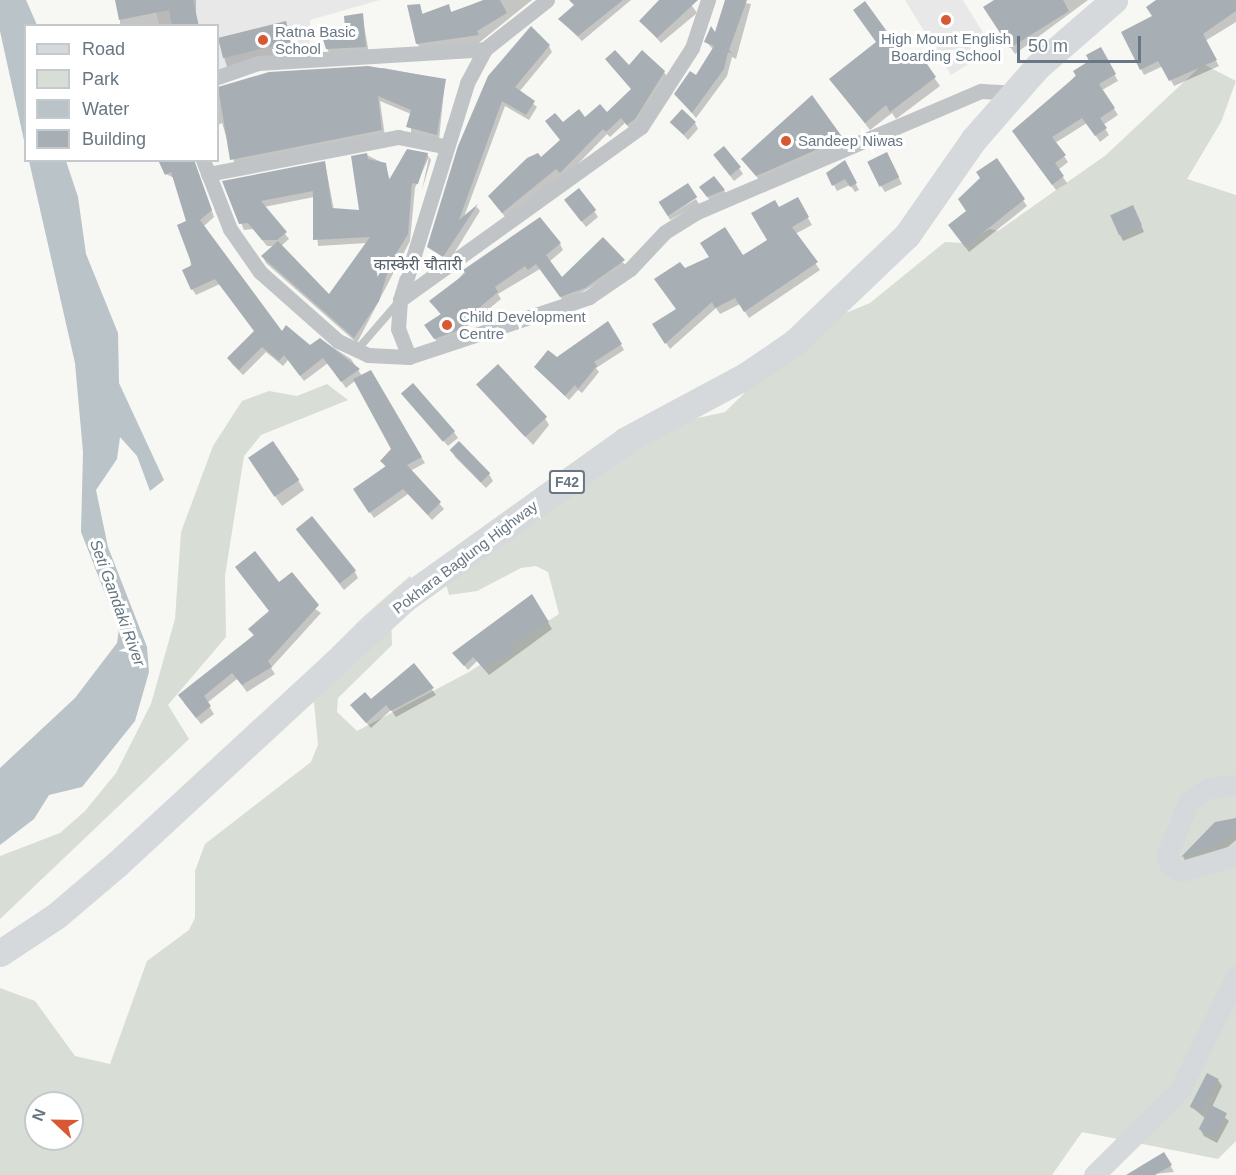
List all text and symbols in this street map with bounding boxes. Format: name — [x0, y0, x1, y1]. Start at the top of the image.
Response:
marker: High Mount English Boarding School — [939, 13, 953, 27]
place label: Ratna Basic School — [275, 22, 356, 57]
legend — [24, 24, 219, 162]
scale bar — [1020, 24, 1144, 62]
place label: High Mount English Boarding School — [881, 29, 1011, 64]
marker: Ratna Basic School — [256, 33, 270, 47]
text: 50 m — [1028, 36, 1068, 56]
text: Road — [82, 39, 125, 59]
text: Park — [82, 69, 119, 89]
text: Water — [82, 99, 129, 119]
text: Building — [82, 129, 146, 149]
place label: Sandeep Niwas — [798, 132, 903, 150]
marker: Sandeep Niwas — [779, 134, 793, 148]
district label: कास्केरी चौतारी — [374, 255, 462, 275]
place label: Child Development Centre — [459, 307, 586, 342]
marker: Child Development Centre — [440, 318, 454, 332]
road number: F42 — [548, 471, 586, 493]
street label: Pokhara Baglung Highway — [389, 497, 541, 617]
water label: Seti Gandaki River — [85, 537, 149, 669]
north arrow — [24, 1091, 84, 1151]
text: N — [29, 1106, 49, 1123]

